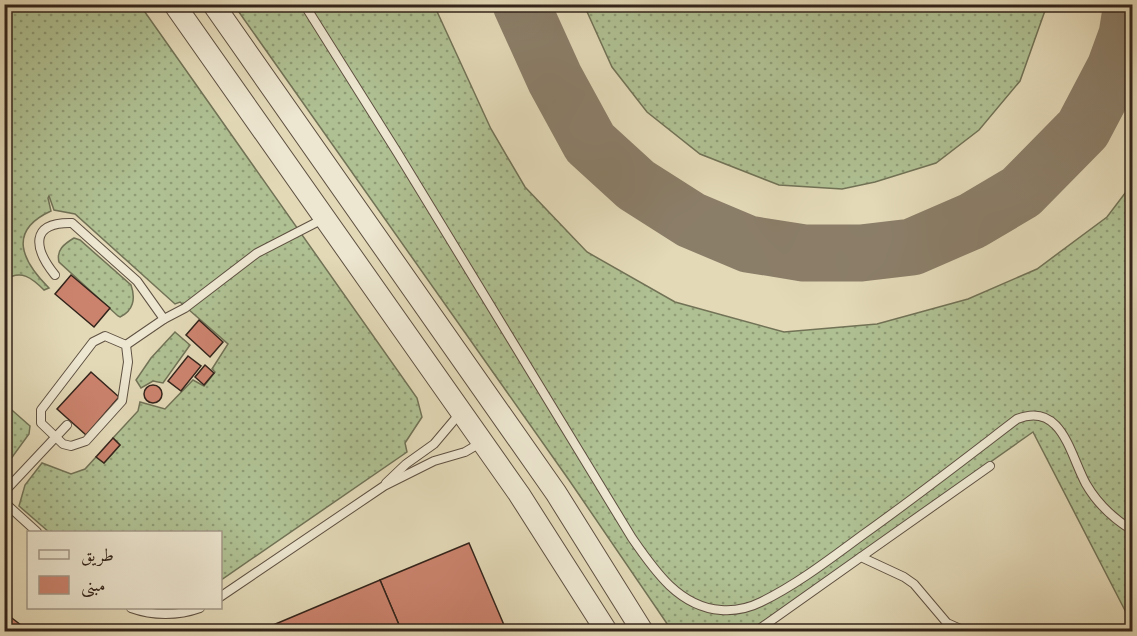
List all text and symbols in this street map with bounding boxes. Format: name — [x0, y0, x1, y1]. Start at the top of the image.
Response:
legend — [27, 531, 222, 609]
text: طريق — [81, 543, 114, 567]
text: مبنى — [81, 573, 106, 598]

